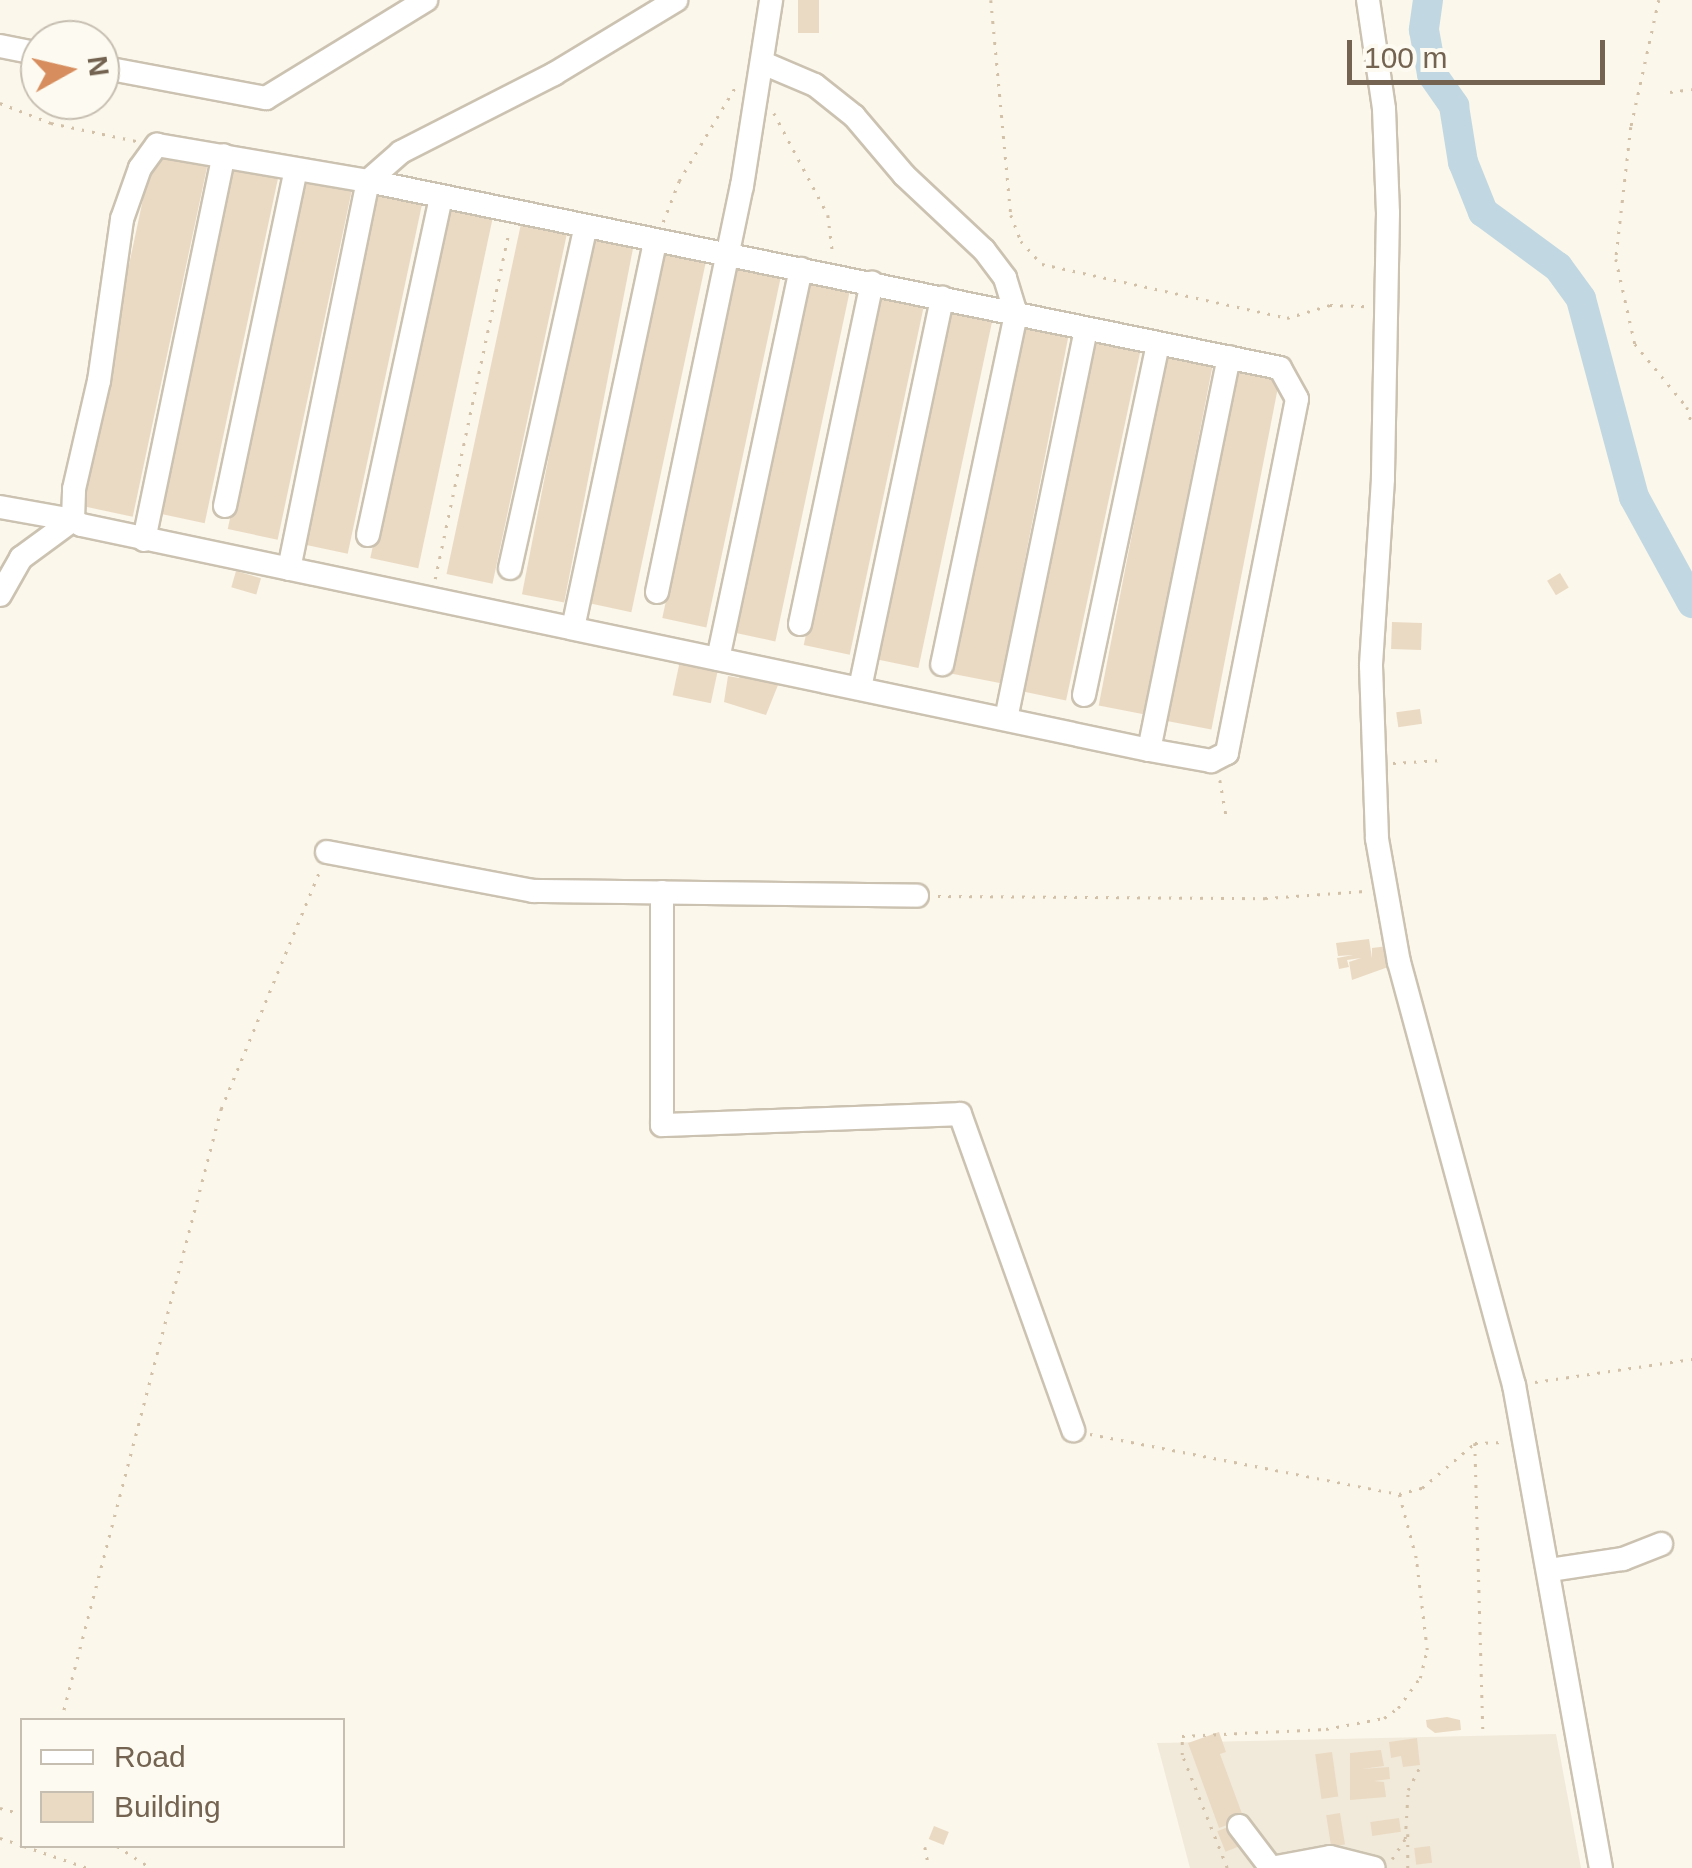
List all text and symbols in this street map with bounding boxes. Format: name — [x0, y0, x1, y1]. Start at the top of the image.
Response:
north arrow — [20, 20, 120, 120]
scale bar — [1352, 20, 1610, 82]
text: 100 m — [1364, 41, 1447, 74]
text: N — [81, 54, 115, 78]
legend — [20, 1718, 345, 1848]
text: Road — [114, 1740, 186, 1773]
text: Building — [114, 1790, 221, 1823]

